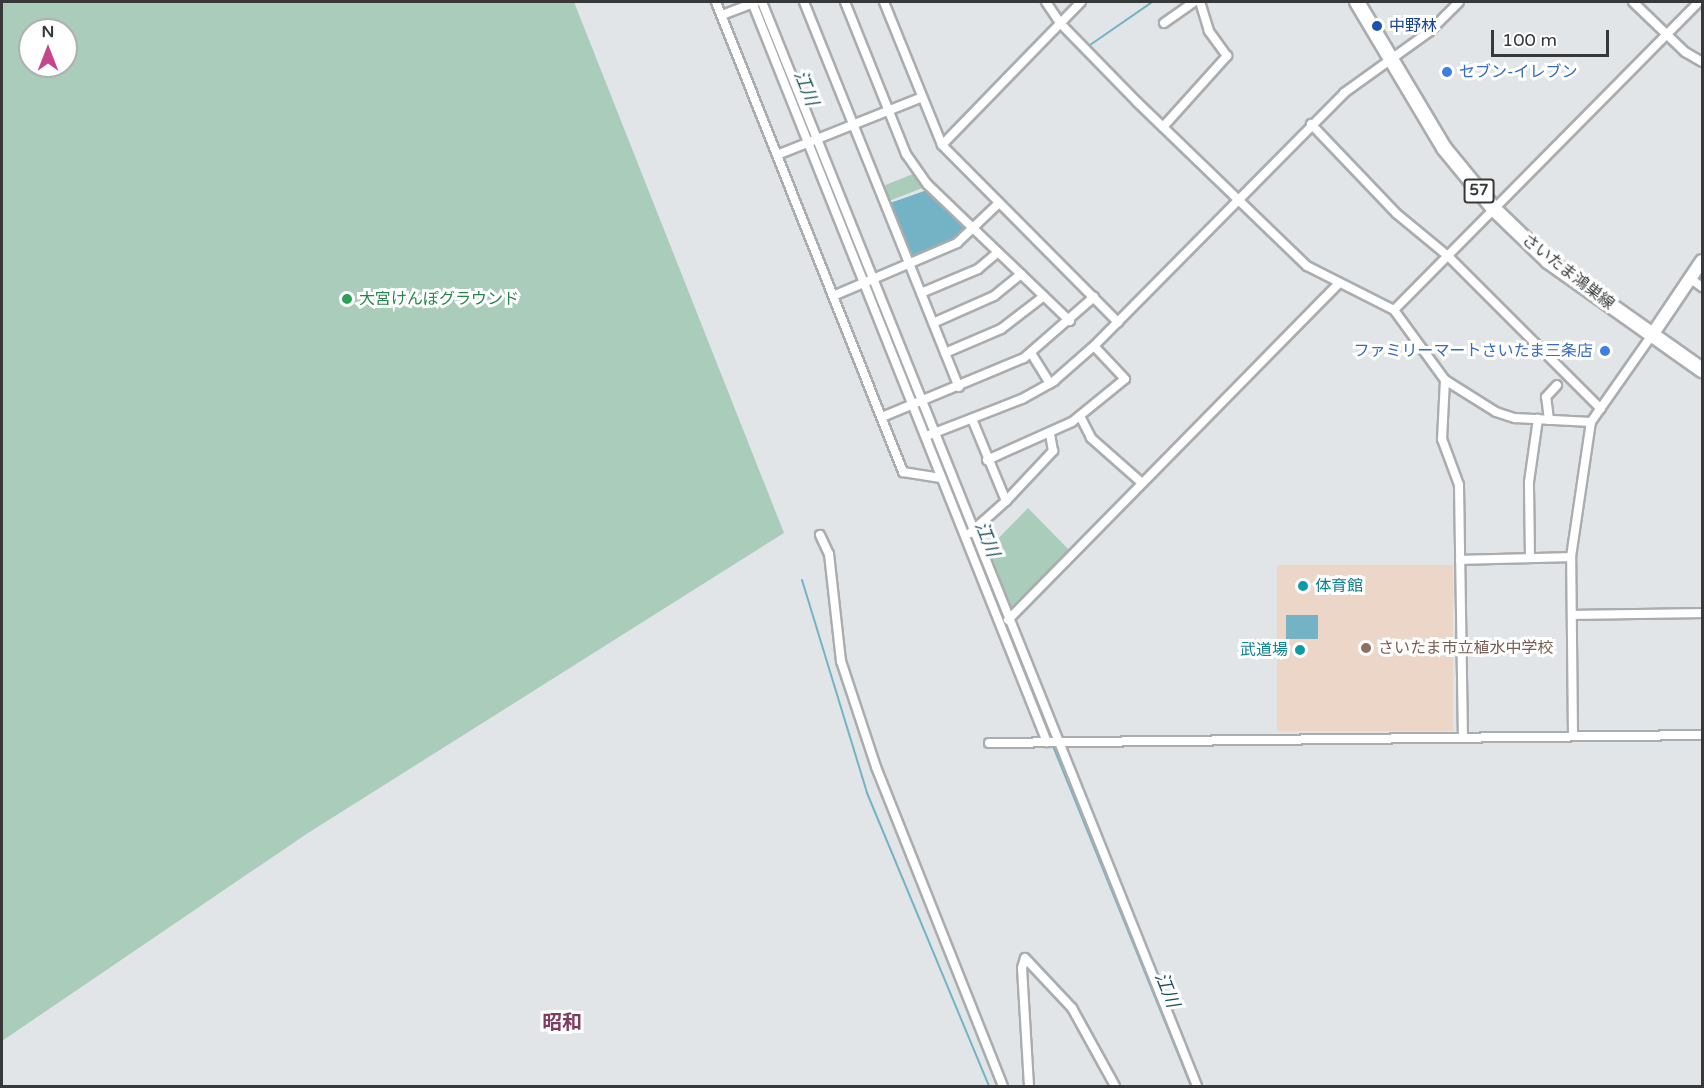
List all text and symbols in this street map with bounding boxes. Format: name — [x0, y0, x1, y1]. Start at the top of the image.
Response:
place label: 中野林 — [1389, 16, 1437, 36]
north arrow — [18, 18, 78, 78]
scale bar — [1494, 18, 1612, 56]
marker: 中野林 — [1370, 19, 1384, 33]
text: N — [42, 22, 54, 42]
text: 100 m — [1502, 29, 1557, 51]
place label: セブン-イレブン — [1459, 62, 1578, 82]
marker: セブン-イレブン — [1440, 65, 1454, 79]
water label: 江川 — [789, 67, 823, 109]
road number: 57 — [1462, 179, 1496, 203]
street label: さいたま鴻巣線 — [1518, 230, 1618, 314]
place label: 大宮けんぽグラウンド — [359, 289, 519, 309]
marker: 大宮けんぽグラウンド — [340, 292, 354, 306]
place label: ファミリーマートさいたま三条店 — [1353, 341, 1593, 361]
marker: ファミリーマートさいたま三条店 — [1598, 344, 1612, 358]
water label: 江川 — [970, 518, 1004, 560]
place label: 体育館 — [1315, 576, 1363, 596]
marker: 体育館 — [1296, 579, 1310, 593]
place label: さいたま市立植水中学校 — [1378, 638, 1554, 658]
place label: 武道場 — [1240, 640, 1288, 660]
marker: さいたま市立植水中学校 — [1359, 641, 1373, 655]
marker: 武道場 — [1293, 643, 1307, 657]
water label: 江川 — [1150, 969, 1184, 1011]
district label: 昭和 — [542, 1011, 582, 1035]

